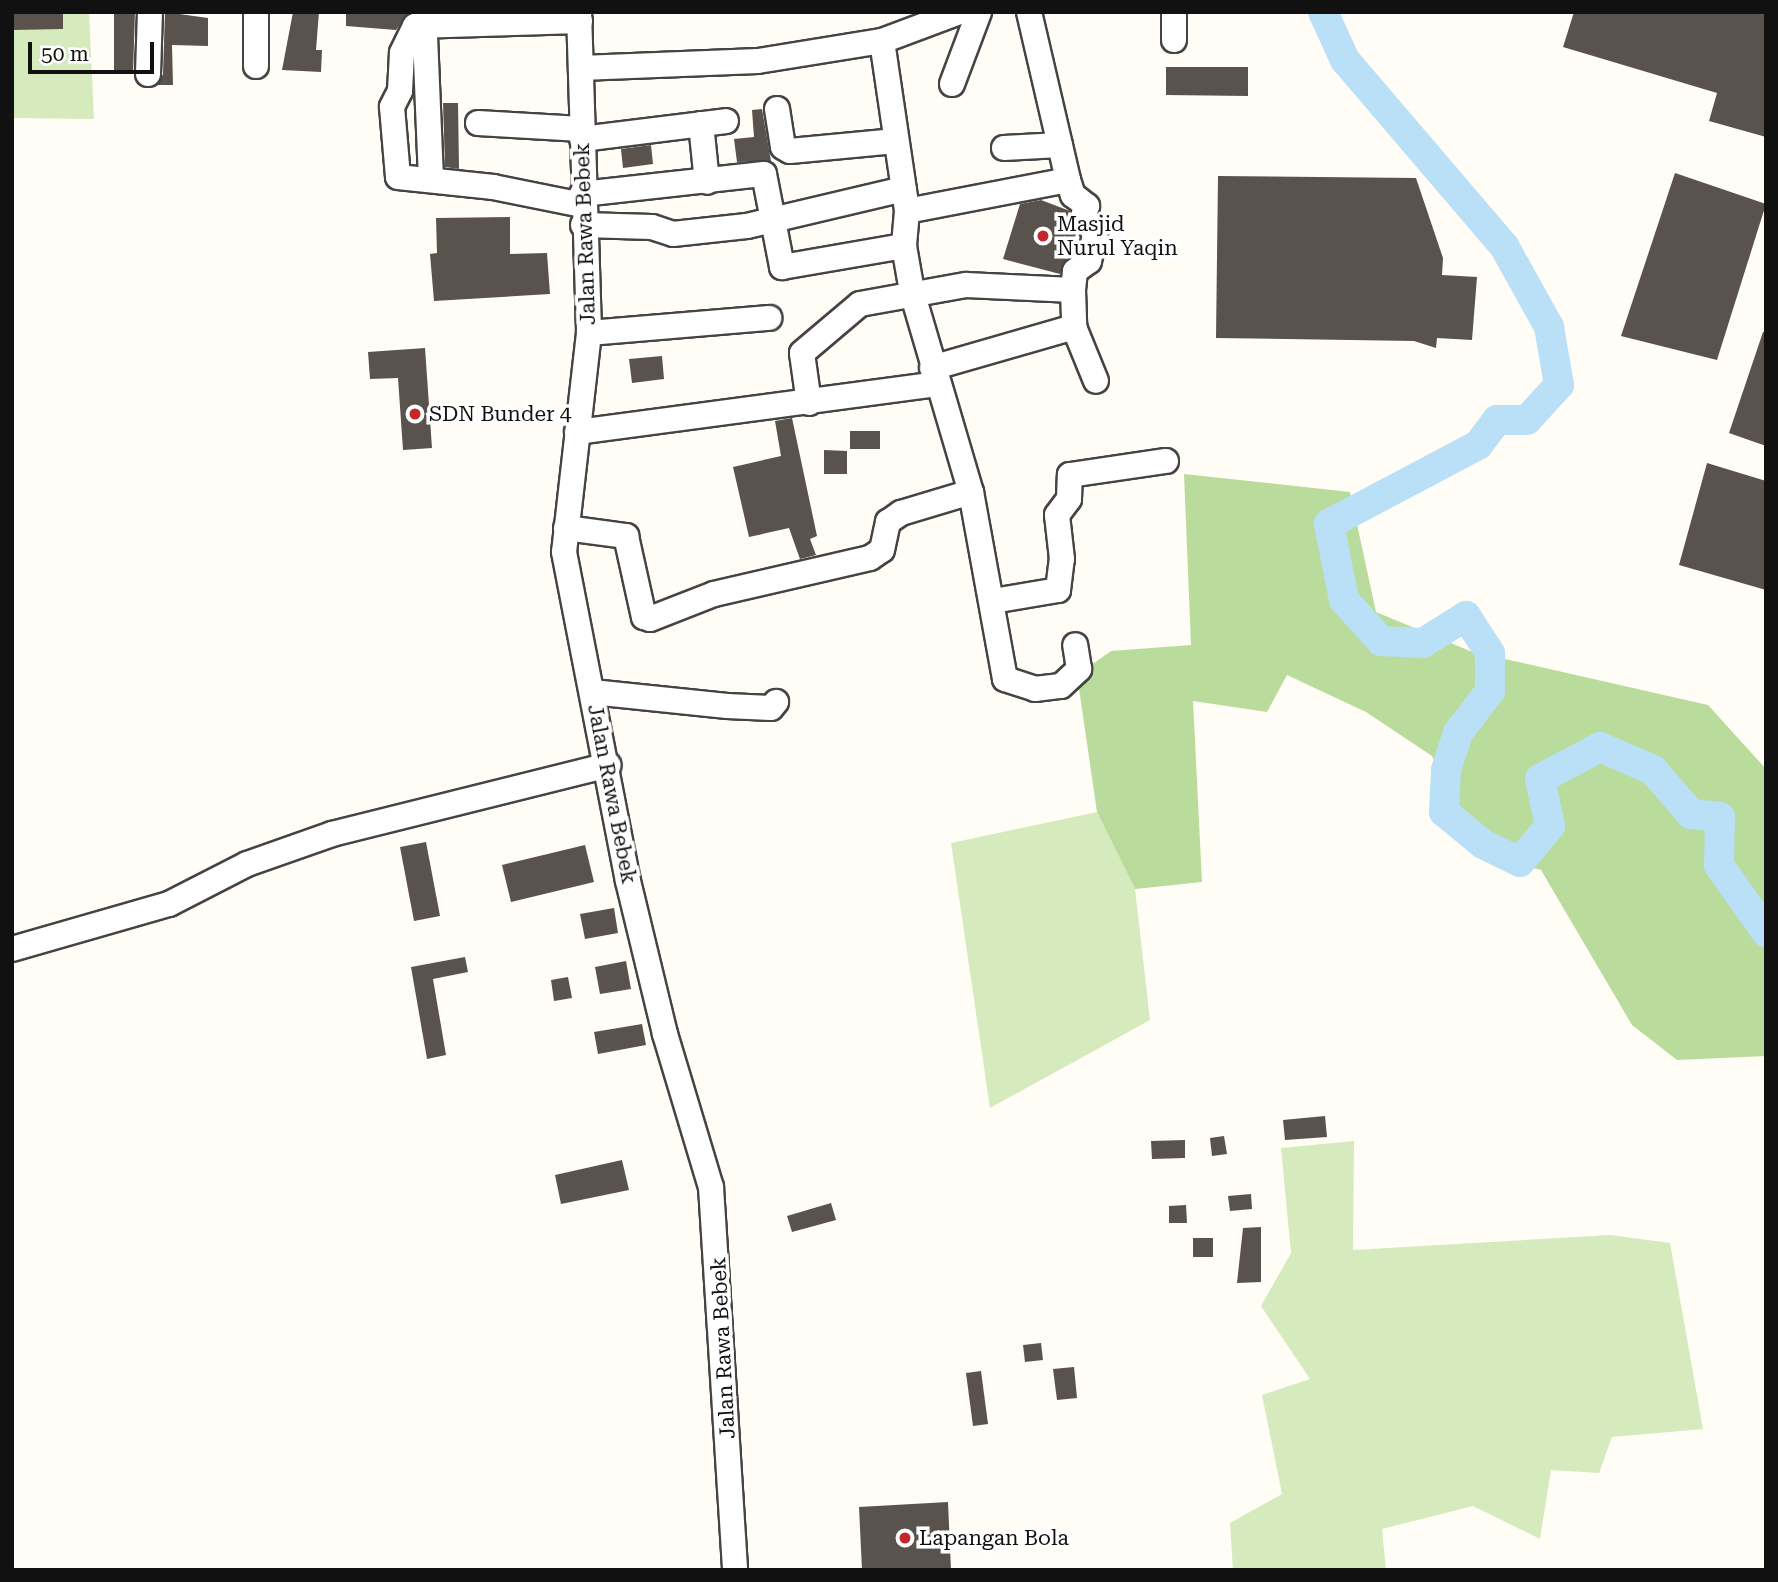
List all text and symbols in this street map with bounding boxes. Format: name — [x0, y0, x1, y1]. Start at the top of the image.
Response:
scale bar — [32, 28, 158, 72]
text: 50 m — [41, 42, 89, 66]
street label: Jalan Rawa Bebek — [569, 143, 601, 325]
place label: Masjid Nurul Yaqin — [1057, 211, 1178, 261]
marker: Masjid Nurul Yaqin — [1035, 228, 1051, 244]
place label: SDN Bunder 4 — [429, 401, 572, 427]
marker: SDN Bunder 4 — [407, 406, 423, 422]
street label: Jalan Rawa Bebek — [582, 702, 642, 886]
street label: Jalan Rawa Bebek — [706, 1256, 740, 1440]
place label: Lapangan Bola — [919, 1525, 1069, 1551]
marker: Lapangan Bola — [897, 1530, 913, 1546]

